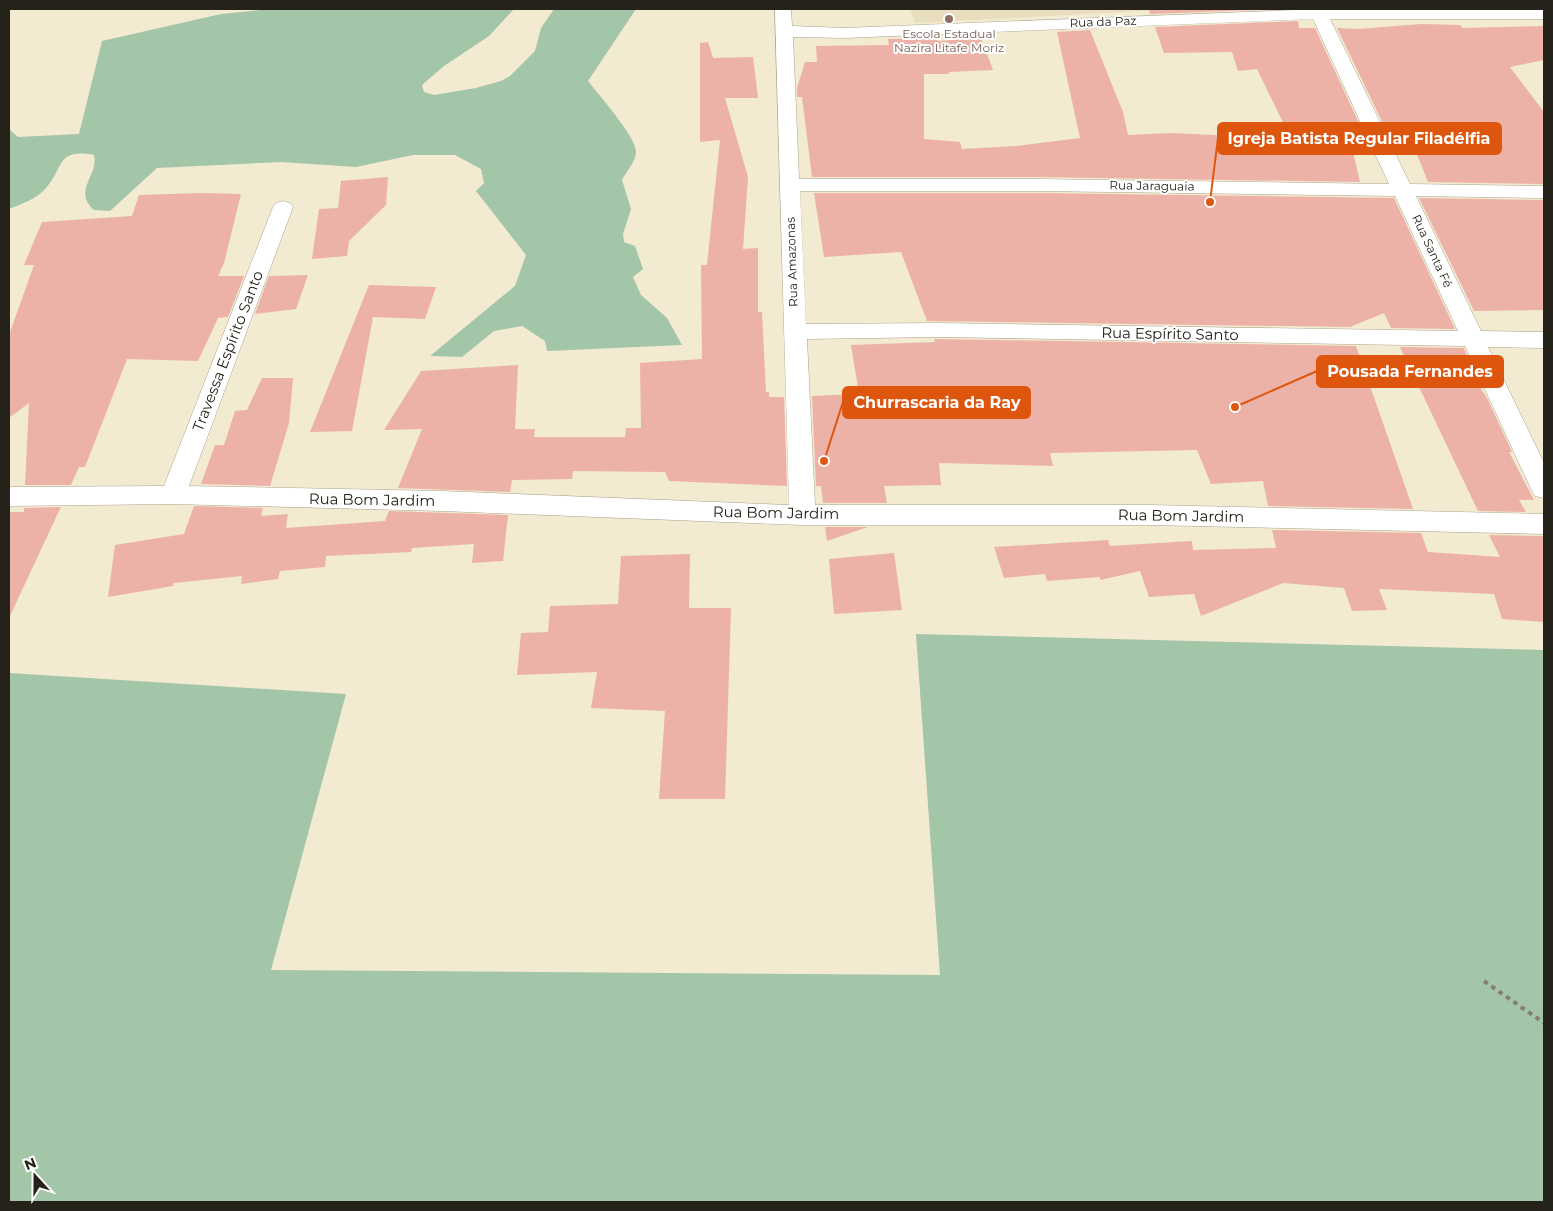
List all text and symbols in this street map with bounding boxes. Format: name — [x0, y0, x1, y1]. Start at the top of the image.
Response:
marker: Escola Estadual Nazira Litafe Moriz — [943, 13, 955, 25]
street label: Rua da Paz — [1069, 13, 1137, 30]
place label: Escola Estadual Nazira Litafe Moriz — [894, 26, 1004, 55]
callout: Igreja Batista Regular Filadélfia — [1218, 123, 1501, 154]
text: Igreja Batista Regular Filadélfia — [1228, 129, 1490, 148]
street label: Rua Jaraguaia — [1109, 177, 1195, 194]
street label: Rua Santa Fé — [1409, 212, 1456, 290]
street label: Rua Amazonas — [782, 217, 801, 307]
street label: Travessa Espírito Santo — [188, 268, 267, 434]
street label: Rua Espírito Santo — [1101, 323, 1239, 344]
callout: Pousada Fernandes — [1317, 356, 1503, 387]
text: Pousada Fernandes — [1327, 362, 1493, 381]
callout: Churrascaria da Ray — [843, 387, 1030, 418]
text: Churrascaria da Ray — [854, 393, 1021, 412]
street label: Rua Bom Jardim — [309, 489, 435, 510]
street label: Rua Bom Jardim — [713, 502, 839, 523]
street label: Rua Bom Jardim — [1118, 505, 1244, 526]
north arrow — [10, 1151, 60, 1201]
text: N — [22, 1153, 39, 1174]

